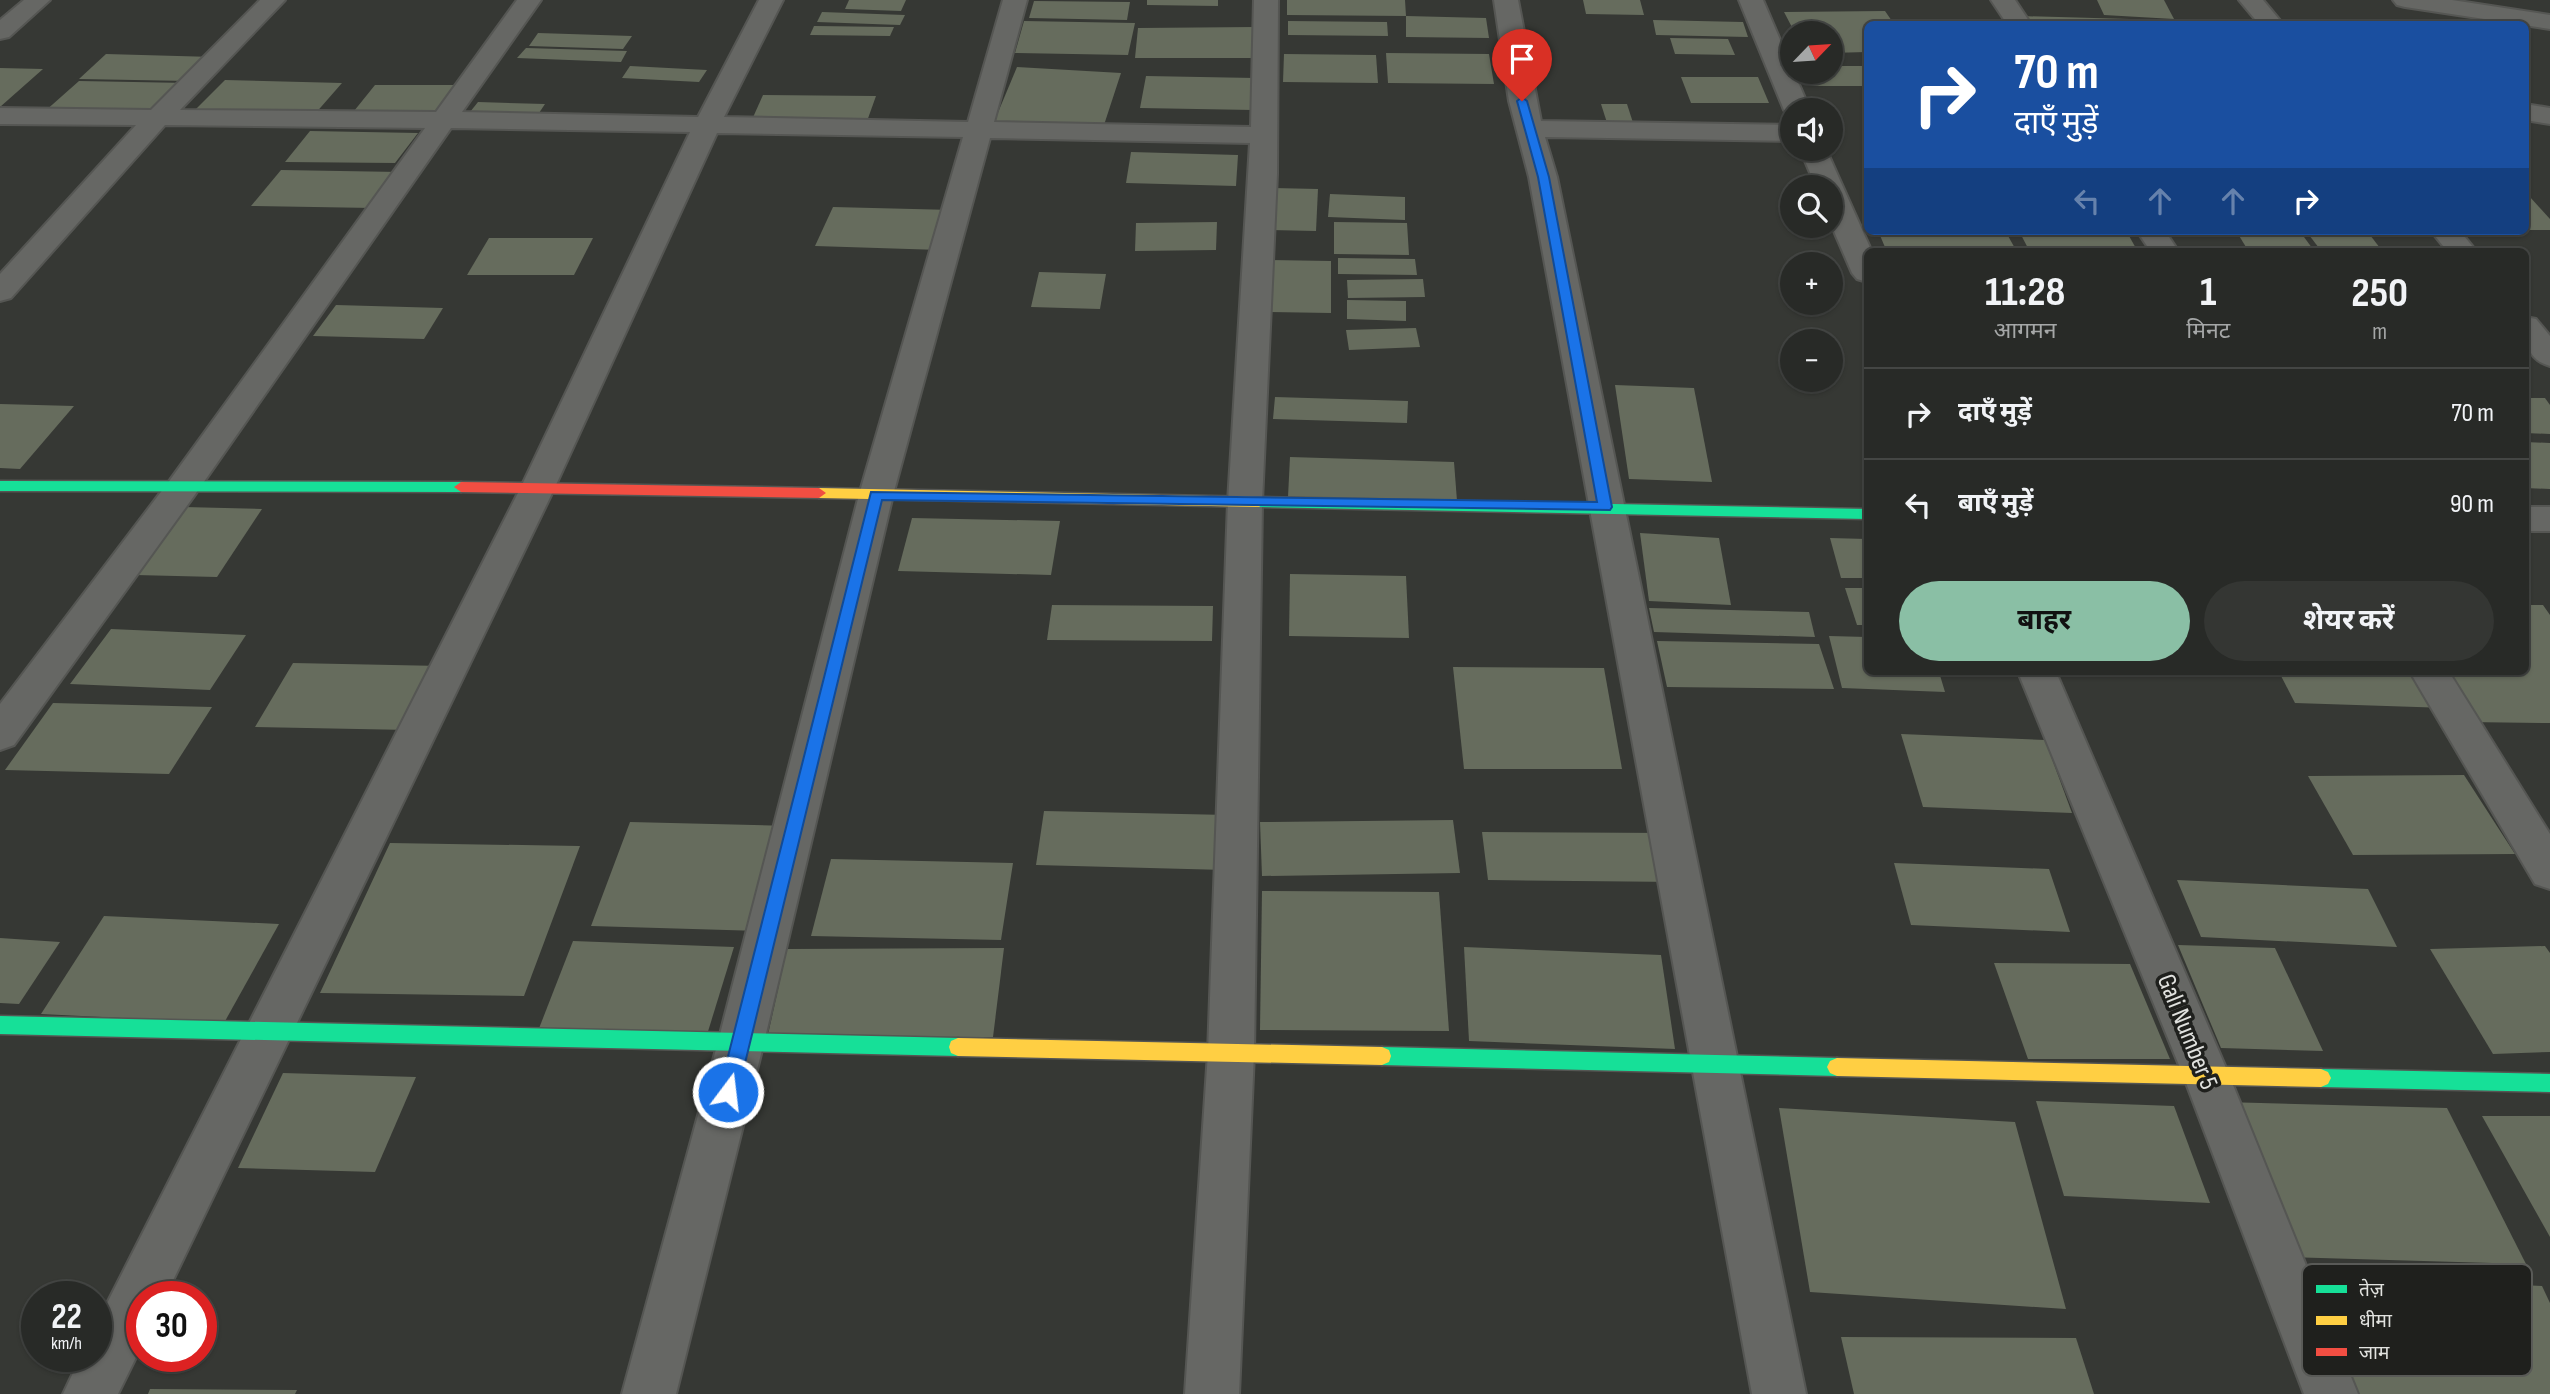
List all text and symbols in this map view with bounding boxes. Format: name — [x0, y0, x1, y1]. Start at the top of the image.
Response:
north arrow — [1780, 21, 1843, 84]
map controls — [1780, 21, 1843, 392]
pin — [1492, 29, 1552, 101]
icon: arrive — [1503, 40, 1541, 78]
text: 70 m — [2014, 44, 2099, 103]
icon: right — [1899, 49, 1990, 140]
button: sound — [1780, 98, 1843, 161]
text: दाएँ मुड़ें — [2014, 104, 2098, 143]
button: search — [1780, 175, 1843, 238]
icon: left — [2068, 182, 2106, 220]
icon: ahead — [2141, 182, 2179, 220]
icon: ahead — [2214, 182, 2252, 220]
icon: right — [2287, 182, 2325, 220]
button: + — [1780, 252, 1843, 315]
text: 11:28 — [1985, 267, 2065, 318]
text: 1 — [2200, 267, 2217, 318]
text: 250 — [2351, 268, 2408, 319]
text: आगमन — [1994, 317, 2057, 345]
text: मिनट — [2186, 317, 2230, 345]
text: m — [2372, 318, 2387, 346]
button: − — [1780, 329, 1843, 392]
icon: right — [1899, 395, 1937, 433]
text: दाएँ मुड़ें — [1958, 397, 2032, 428]
text: 70 m — [2451, 398, 2494, 429]
icon: left — [1899, 486, 1937, 524]
text: बाएँ मुड़ें — [1958, 488, 2033, 519]
text: 90 m — [2450, 489, 2494, 520]
button: बाहर — [1899, 581, 2190, 661]
button: शेयर करें — [2204, 581, 2494, 661]
street label: Gali Number 5 — [2150, 970, 2224, 1094]
position arrow — [691, 1055, 765, 1129]
legend — [2302, 1264, 2532, 1376]
text: तेज़ — [2359, 1278, 2385, 1302]
speed limit sign: 30 — [126, 1281, 217, 1372]
text: 22 — [51, 1296, 82, 1339]
text: धीमा — [2359, 1310, 2393, 1333]
text: km/h — [51, 1333, 82, 1354]
text: जाम — [2359, 1342, 2390, 1365]

